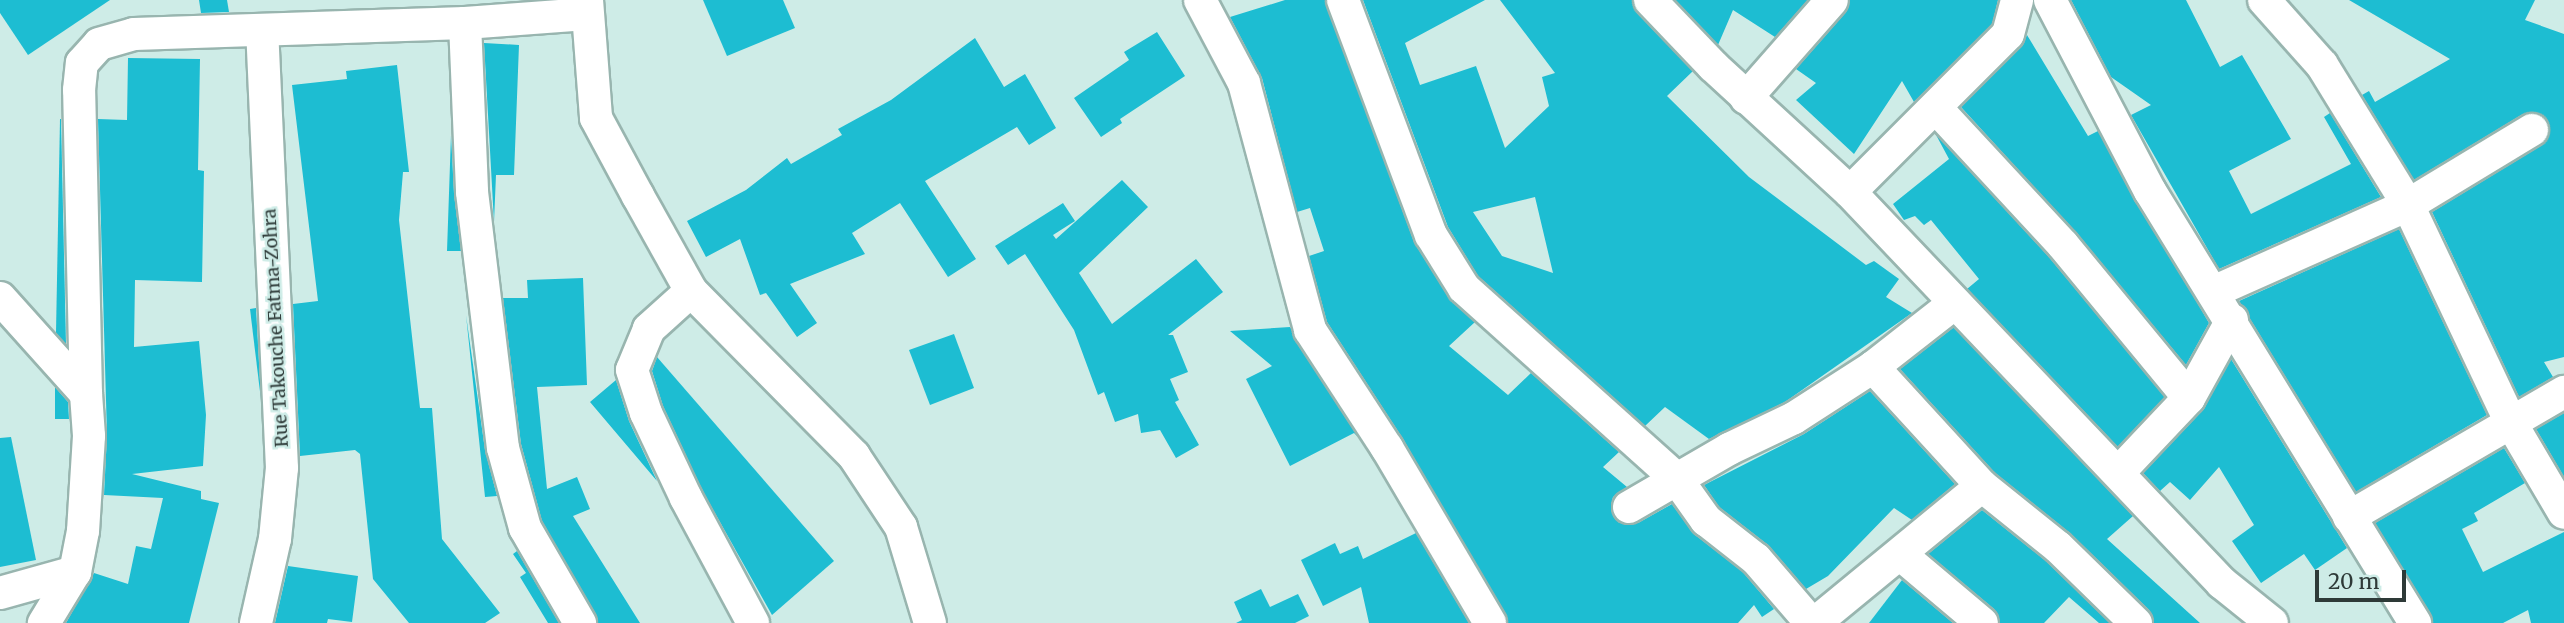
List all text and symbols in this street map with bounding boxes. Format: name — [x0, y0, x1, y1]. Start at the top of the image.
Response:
street label: Rue Takouche Fatma-Zohra — [259, 208, 293, 448]
scale bar — [2319, 556, 2410, 600]
text: 20 m — [2328, 568, 2379, 595]

